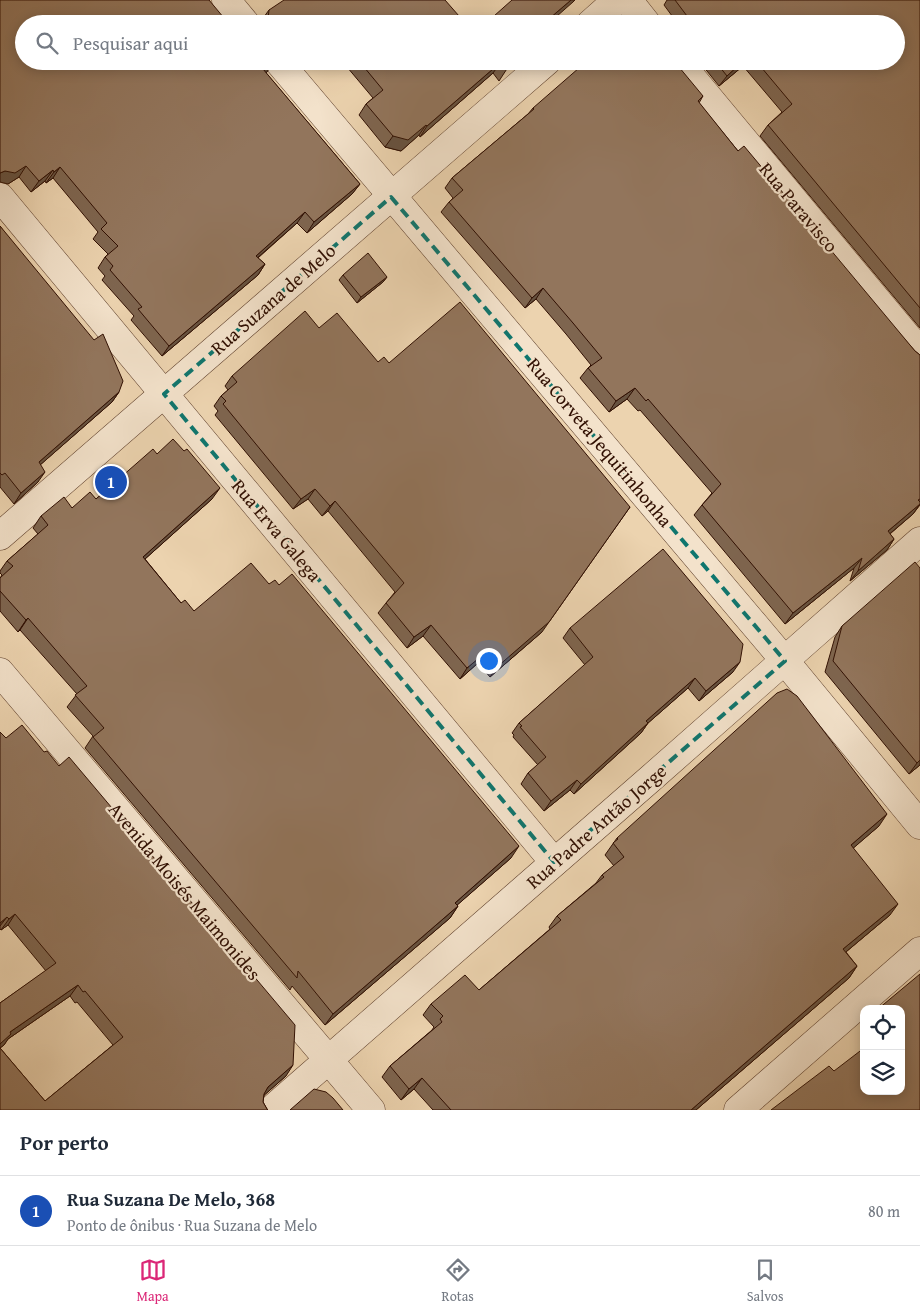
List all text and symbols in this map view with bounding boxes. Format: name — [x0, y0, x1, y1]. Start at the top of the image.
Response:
search box — [15, 15, 905, 70]
icon: search — [33, 29, 61, 57]
text: Pesquisar aqui — [73, 29, 188, 57]
street label: Rua Paravisco — [753, 156, 845, 258]
street label: Rua Suzana de Melo — [204, 237, 342, 361]
street label: Rua Corveta Jequitinhonha — [521, 351, 679, 533]
pin: 1 — [95, 463, 127, 501]
street label: Rua Erva Galega — [225, 472, 329, 588]
your location — [476, 648, 502, 674]
street label: Rua Padre Antão Jorge — [520, 757, 672, 895]
street label: Avenida Moisés Maimonides — [102, 796, 268, 986]
map controls — [860, 1005, 905, 1095]
button: locate — [860, 1005, 905, 1050]
button: layers — [860, 1050, 905, 1095]
text: Por perto — [20, 1127, 109, 1158]
text: Rua Suzana De Melo, 368 — [67, 1185, 275, 1213]
text: 1 — [32, 1199, 40, 1223]
text: 80 m — [868, 1199, 900, 1223]
text: Ponto de ônibus · Rua Suzana de Melo — [67, 1213, 317, 1237]
tab: Mapa — [136, 1256, 169, 1306]
tab: Rotas — [442, 1256, 474, 1306]
tab: Salvos — [747, 1256, 784, 1306]

